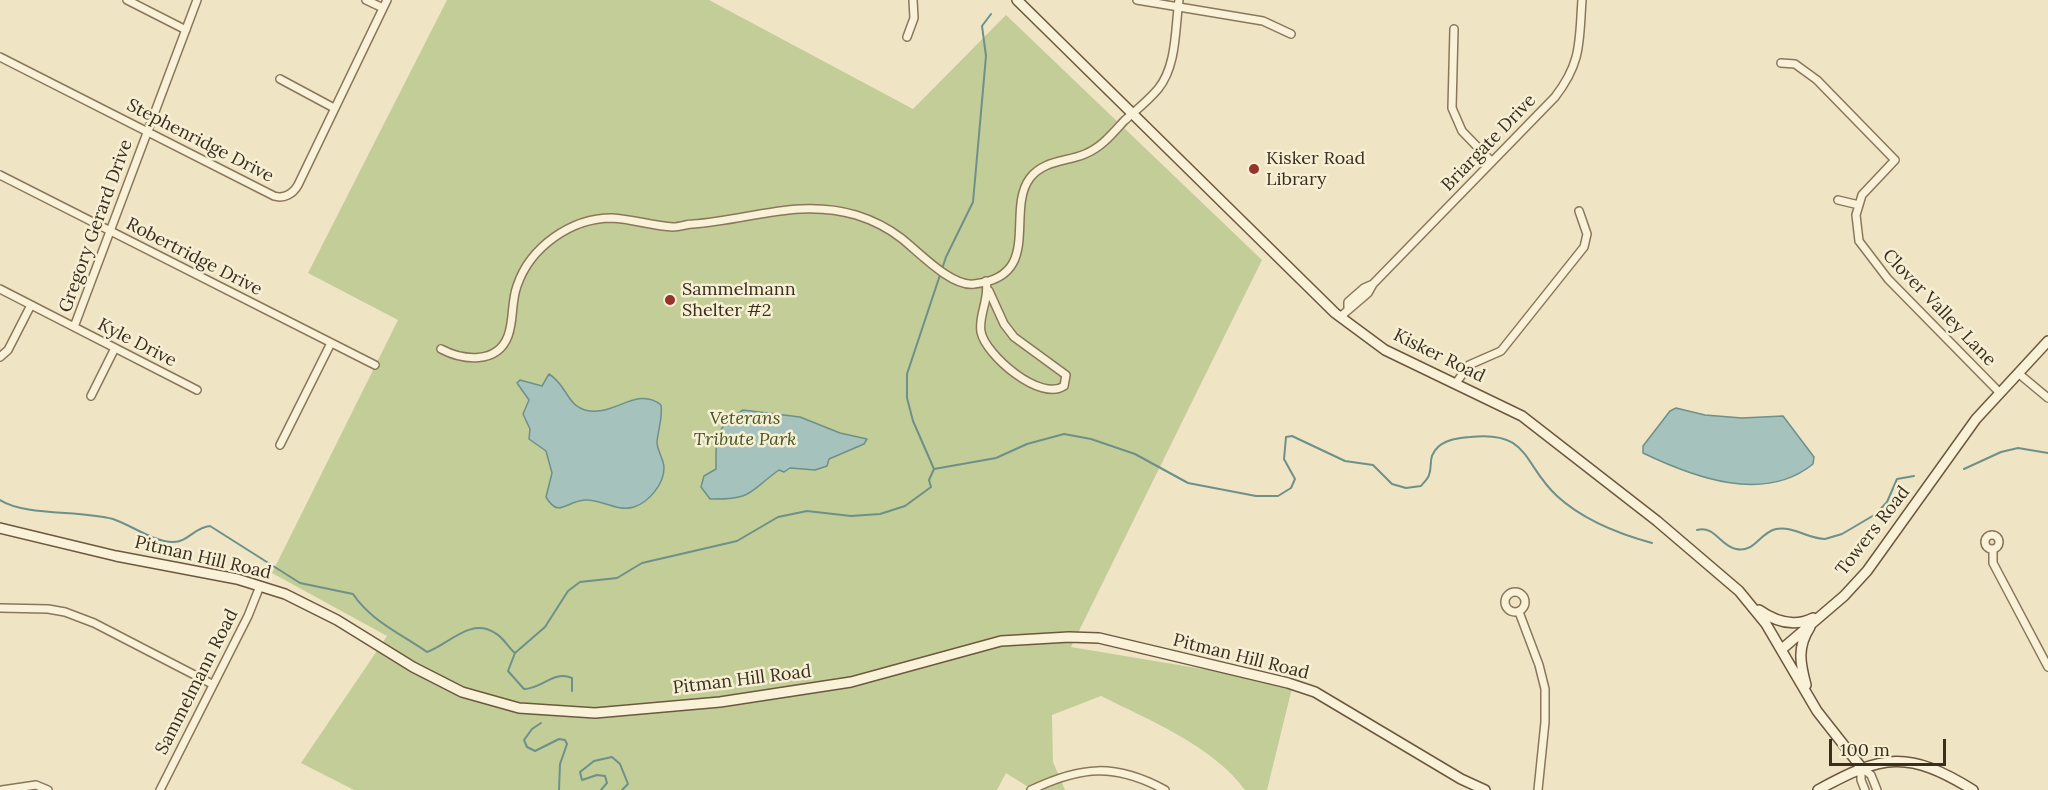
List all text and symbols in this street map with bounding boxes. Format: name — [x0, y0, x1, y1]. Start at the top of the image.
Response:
street label: Briargate Drive — [1437, 90, 1541, 196]
street label: Stephenridge Drive — [123, 95, 277, 187]
street label: Gregory Gerard Drive — [55, 137, 137, 315]
place label: Kisker Road Library — [1266, 148, 1365, 190]
marker: Kisker Road Library — [1247, 162, 1261, 176]
street label: Robertridge Drive — [122, 213, 266, 301]
street label: Clover Valley Lane — [1878, 245, 2000, 371]
place label: Sammelmann Shelter #2 — [682, 279, 796, 322]
marker: Sammelmann Shelter #2 — [663, 293, 677, 307]
street label: Kyle Drive — [94, 314, 180, 372]
street label: Kisker Road — [1390, 325, 1488, 387]
park label: Veterans Tribute Park — [694, 408, 796, 450]
street label: Towers Road — [1831, 482, 1915, 580]
street label: Pitman Hill Road — [133, 532, 273, 584]
street label: Sammelmann Road — [151, 606, 243, 758]
street label: Pitman Hill Road — [1171, 630, 1311, 684]
street label: Pitman Hill Road — [671, 661, 813, 699]
scale bar — [1832, 727, 1949, 765]
text: 100 m — [1840, 738, 1890, 761]

